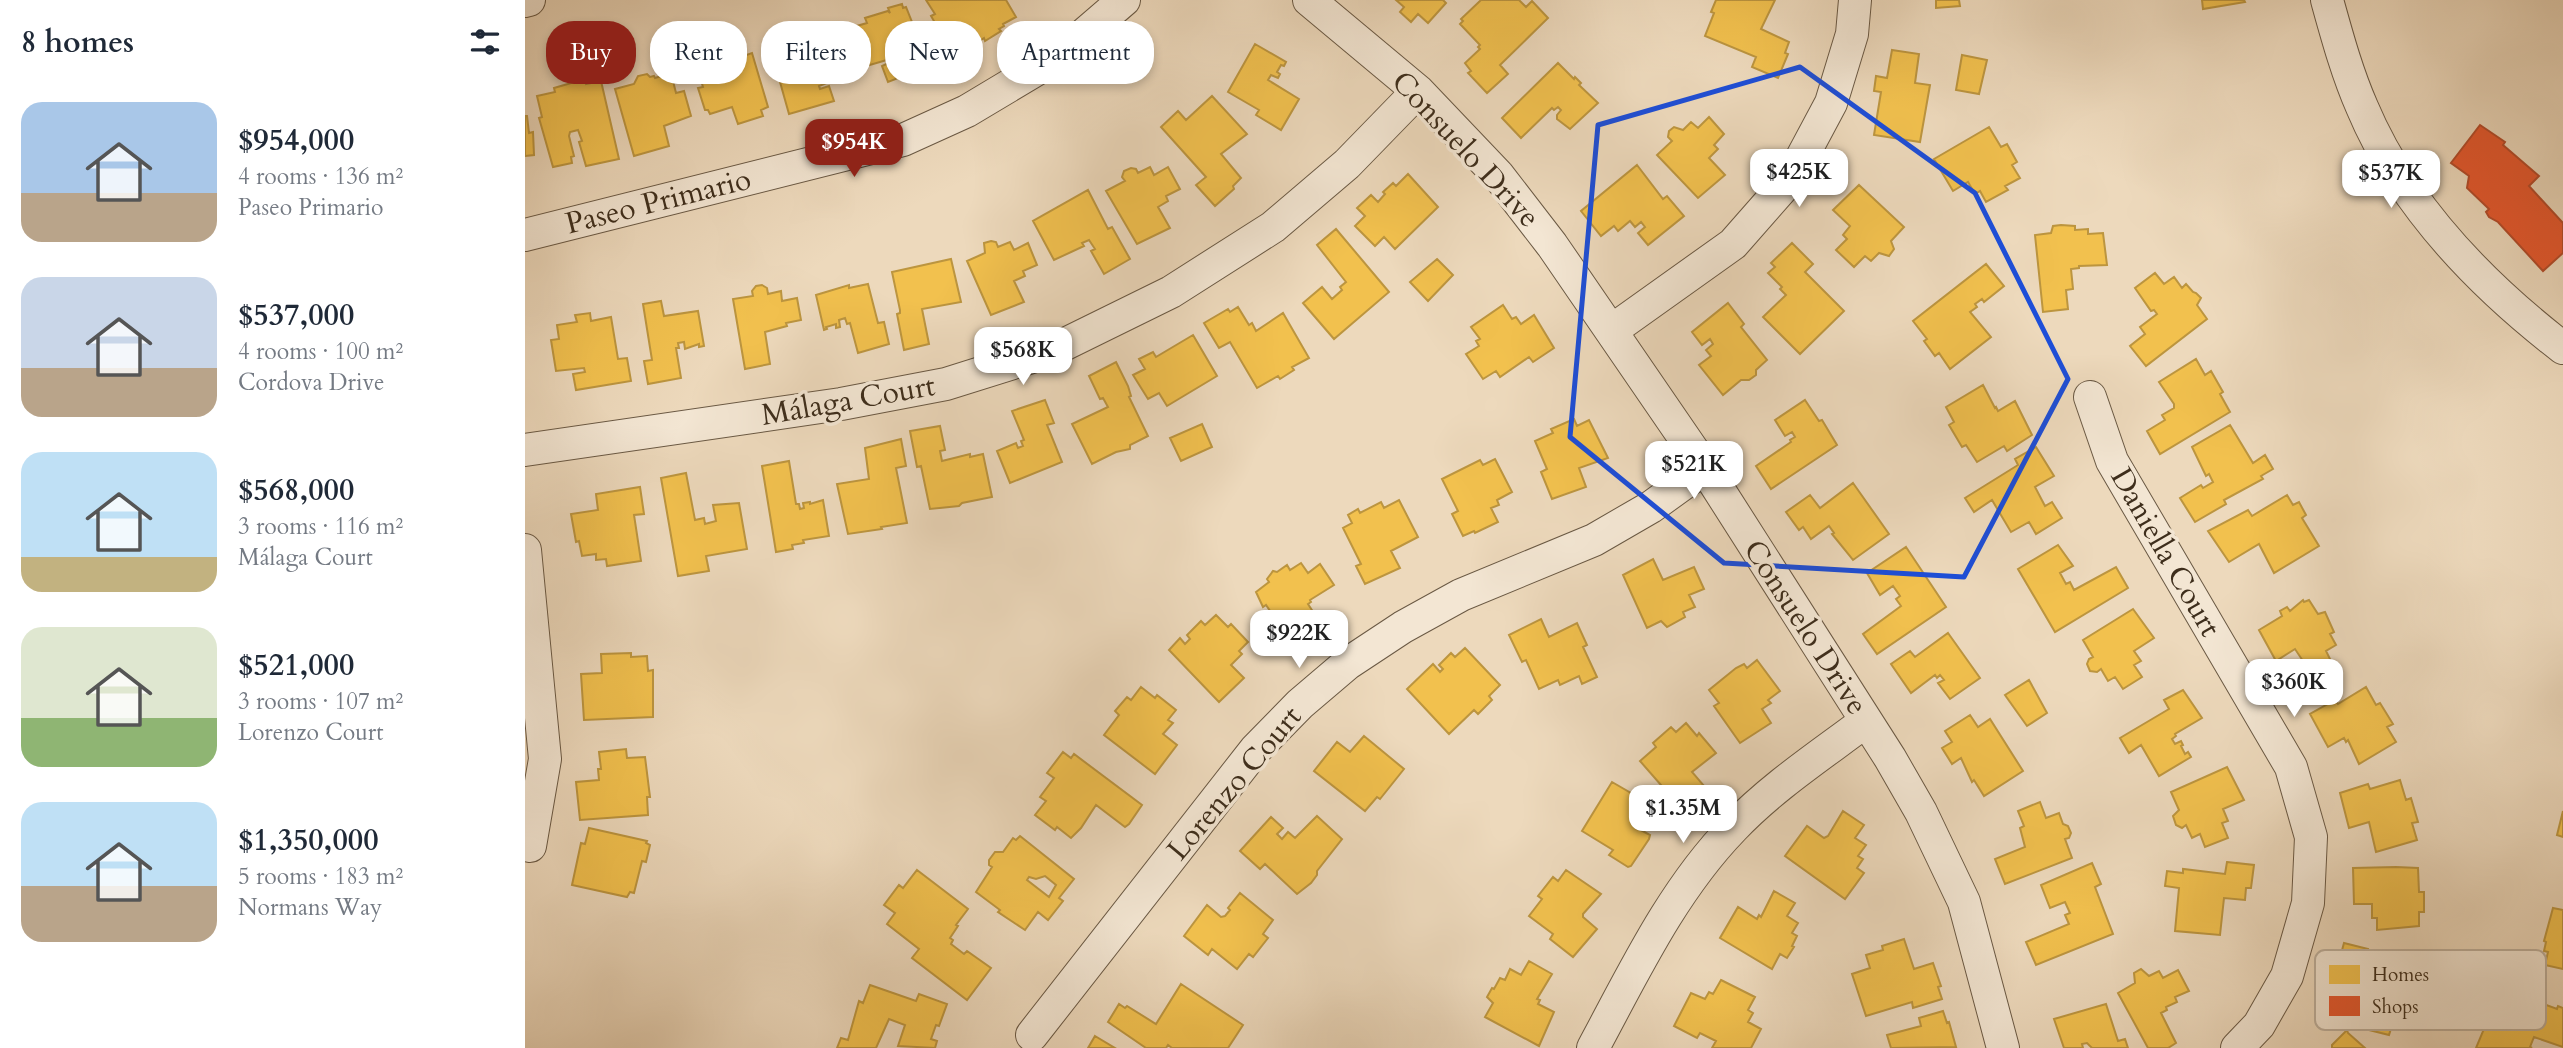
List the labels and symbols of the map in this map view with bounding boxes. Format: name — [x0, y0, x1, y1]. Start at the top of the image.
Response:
street label: Consuelo Drive — [1382, 62, 1549, 237]
pin: $954K — [805, 120, 903, 179]
pin: $425K — [1750, 150, 1848, 209]
pin: $537K — [2342, 150, 2440, 210]
street label: Paseo Primario — [561, 159, 755, 244]
pin: $568K — [974, 328, 1072, 387]
street label: Málaga Court — [758, 365, 939, 436]
pin: $521K — [1645, 442, 1743, 501]
street label: Daniella Court — [2101, 460, 2231, 645]
street label: Consuelo Drive — [1734, 532, 1877, 723]
pin: $922K — [1250, 610, 1348, 670]
pin: $360K — [2245, 660, 2343, 719]
street label: Lorenzo Court — [1158, 697, 1311, 869]
pin: $1.35M — [1626, 786, 1740, 845]
legend — [2315, 950, 2546, 1030]
text: Homes — [2372, 962, 2429, 988]
text: Shops — [2372, 994, 2419, 1020]

